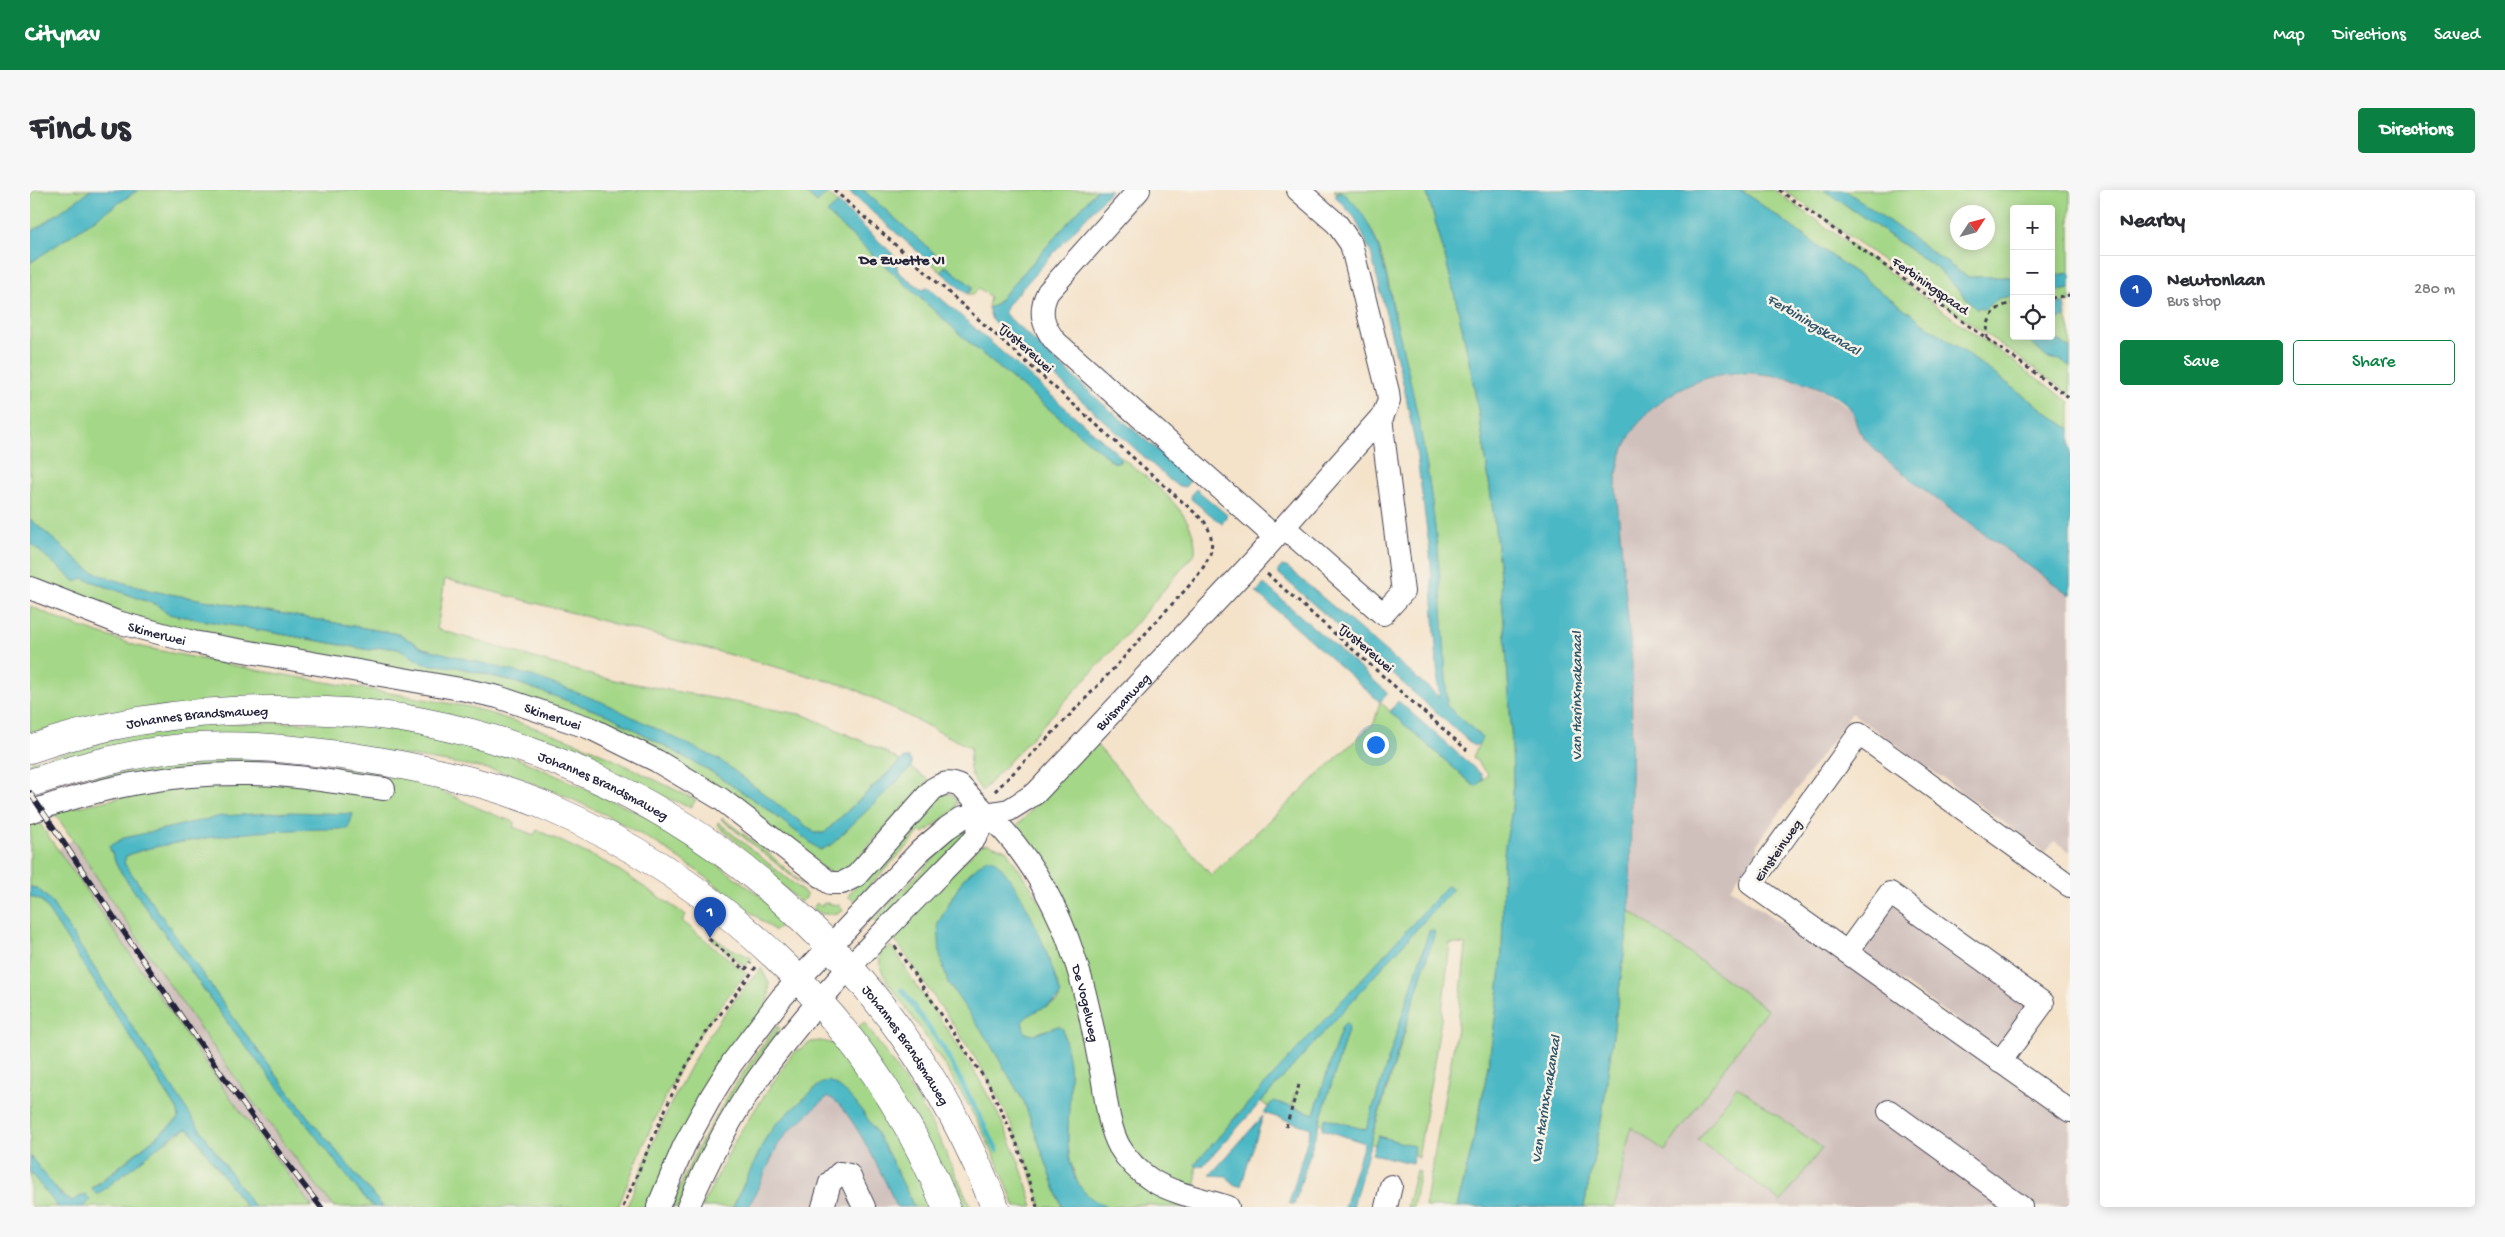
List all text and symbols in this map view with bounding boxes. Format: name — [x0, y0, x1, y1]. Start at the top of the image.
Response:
text: Citynav — [25, 21, 100, 50]
text: Map — [2273, 25, 2305, 46]
text: Directions — [2333, 25, 2406, 46]
text: Saved — [2434, 25, 2480, 46]
button: Directions — [2358, 108, 2475, 153]
text: Find us — [30, 110, 130, 151]
north arrow — [1950, 205, 1995, 250]
map controls — [2010, 205, 2055, 340]
button: + — [2010, 205, 2055, 250]
text: Nearby — [2120, 210, 2185, 235]
button: − — [2010, 250, 2055, 295]
district label: De Zwette VI — [857, 252, 945, 270]
street label: Ferbiningspaad — [1887, 254, 1973, 321]
text: Newtonlaan — [2167, 270, 2265, 293]
text: 1 — [2133, 281, 2139, 300]
text: 280 m — [2414, 281, 2455, 300]
water label: Ferbiningskanaal — [1763, 291, 1864, 361]
text: Bus stop — [2167, 293, 2221, 312]
button: locate — [2010, 295, 2055, 340]
street label: Tjusterewei — [994, 319, 1056, 378]
button: Save — [2120, 340, 2283, 385]
button: Share — [2293, 340, 2455, 385]
street label: Skimerwei — [126, 619, 187, 651]
street label: Tjusterewei — [1334, 620, 1396, 677]
water label: Van Harinxmakanaal — [1569, 630, 1587, 760]
street label: Buismanweg — [1092, 671, 1155, 736]
street label: Skimerwei — [522, 700, 583, 735]
street label: Johannes Brandsmaweg — [125, 704, 268, 734]
your location — [1363, 732, 1389, 758]
street label: Johannes Brandsmaweg — [535, 749, 671, 825]
street label: Einsteinweg — [1751, 817, 1807, 886]
pin: 1 — [694, 897, 726, 938]
street label: De Vogelweg — [1066, 962, 1101, 1044]
street label: Johannes Brandsmaweg — [857, 982, 952, 1109]
water label: Van Harinxmakanaal — [1528, 1033, 1566, 1164]

